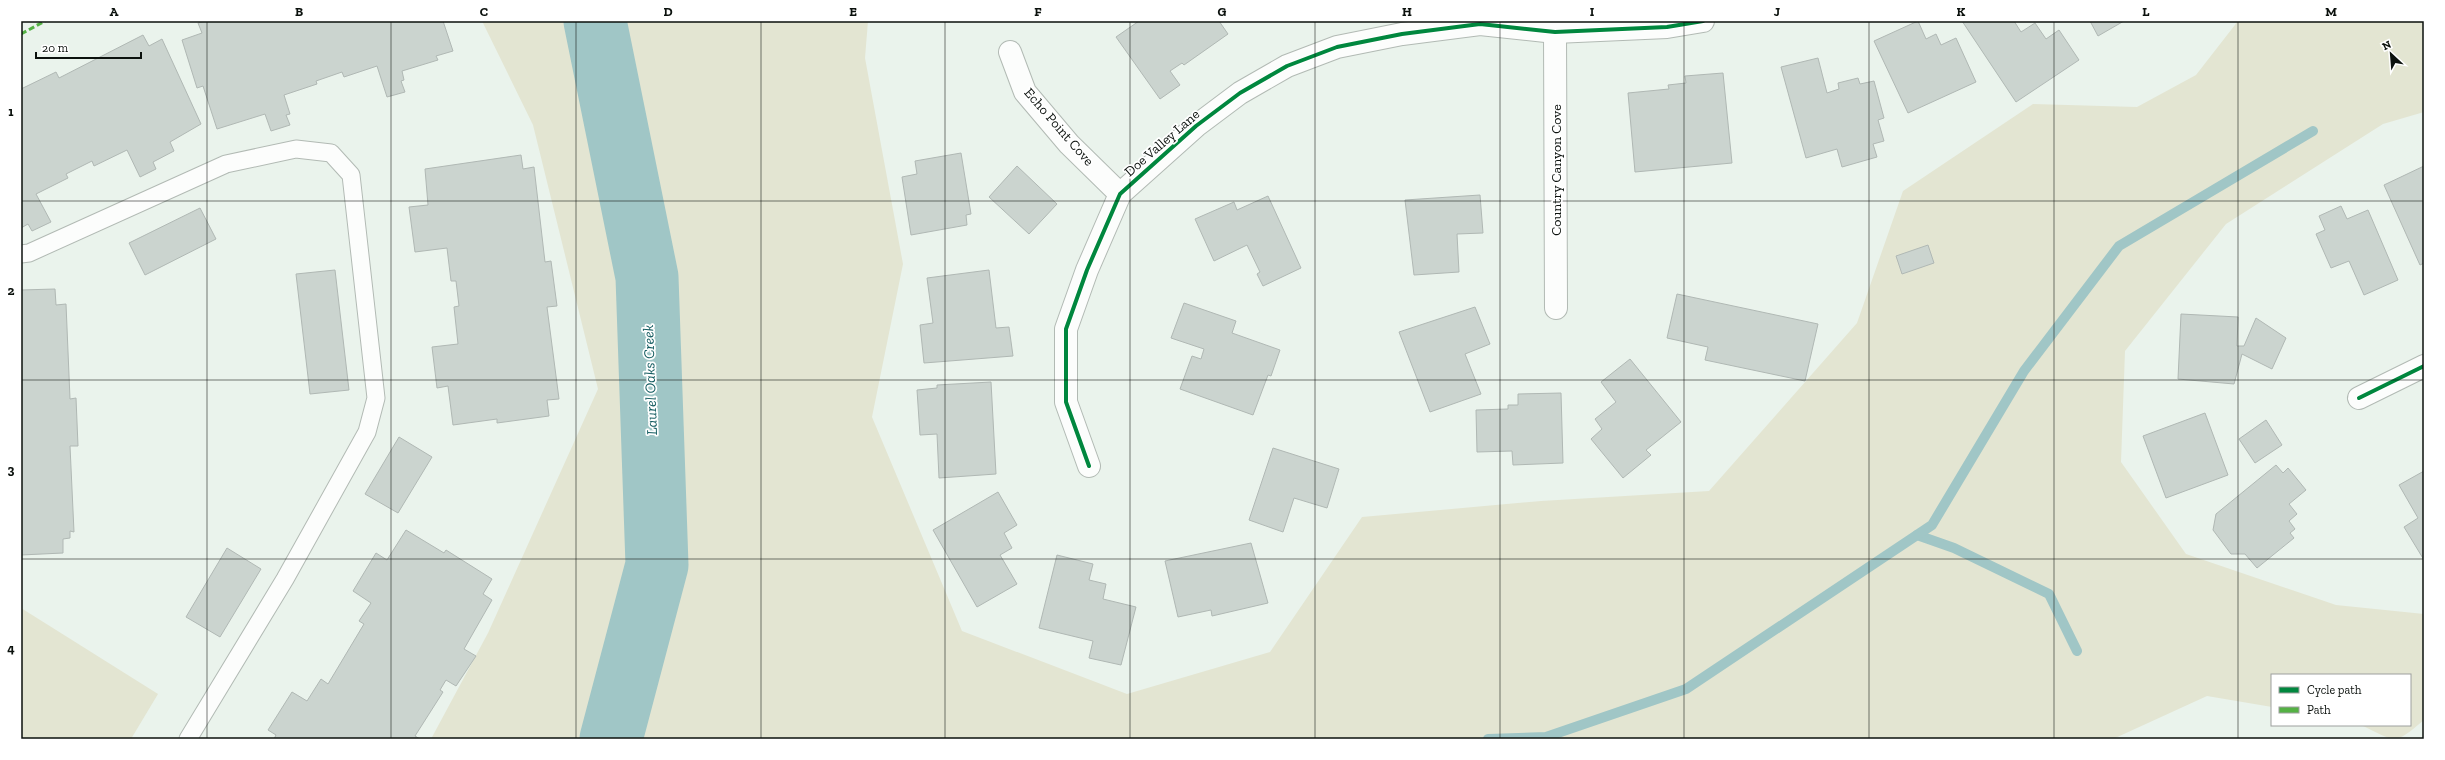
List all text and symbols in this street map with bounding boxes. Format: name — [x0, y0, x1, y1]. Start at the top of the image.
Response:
text: A — [110, 4, 119, 19]
text: B — [295, 4, 303, 19]
text: C — [480, 4, 488, 19]
text: D — [663, 4, 673, 19]
text: E — [849, 4, 857, 19]
text: F — [1034, 4, 1042, 19]
text: G — [1218, 4, 1227, 19]
text: H — [1402, 4, 1412, 19]
text: I — [1590, 4, 1595, 19]
text: J — [1774, 4, 1780, 19]
text: K — [1957, 4, 1966, 19]
text: L — [2142, 4, 2150, 19]
text: M — [2325, 4, 2337, 19]
scale bar — [36, 34, 141, 60]
north arrow — [2371, 34, 2411, 74]
text: N — [2380, 38, 2394, 53]
text: 20 m — [42, 41, 69, 55]
street label: Echo Point Cove — [1021, 85, 1098, 170]
text: 1 — [8, 104, 14, 119]
street label: Country Canyon Cove — [1548, 104, 1565, 236]
street label: Doe Valley Lane — [1121, 105, 1203, 180]
text: 2 — [8, 283, 15, 298]
water label: Laurel Oaks Creek — [639, 324, 661, 436]
text: 3 — [8, 462, 15, 477]
text: 4 — [7, 641, 15, 656]
legend — [2271, 674, 2411, 726]
text: Cycle path — [2307, 683, 2362, 697]
text: Path — [2307, 703, 2331, 717]

